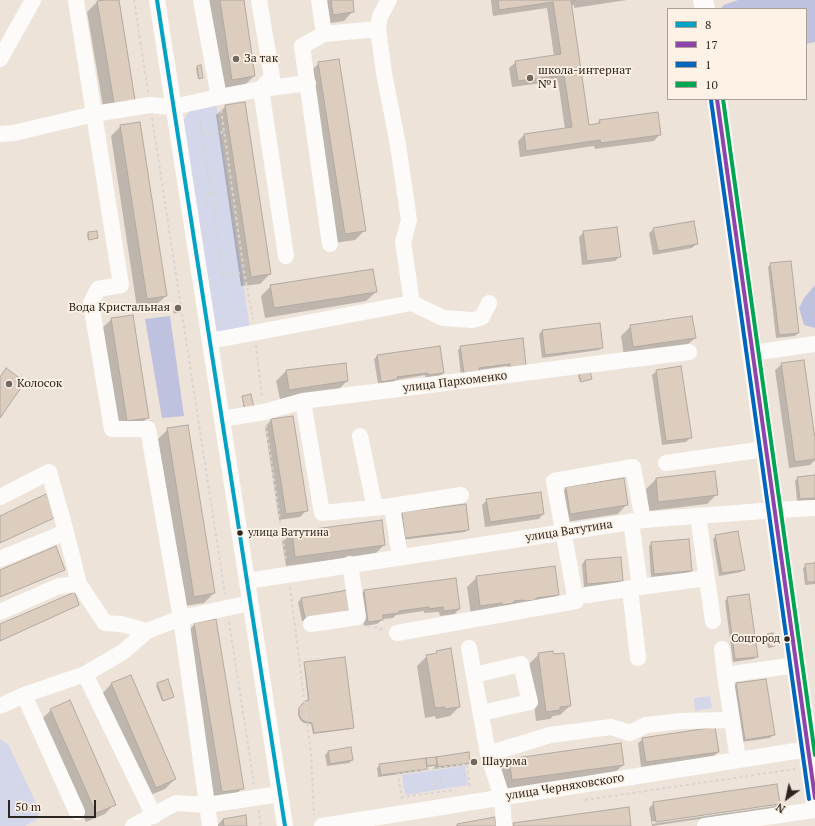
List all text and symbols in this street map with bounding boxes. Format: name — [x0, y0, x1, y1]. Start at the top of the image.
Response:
legend — [667, 8, 807, 100]
text: 8 — [705, 17, 711, 32]
text: 17 — [705, 37, 718, 52]
place label: За так — [244, 52, 278, 66]
marker: За так — [231, 54, 241, 64]
text: 1 — [705, 57, 711, 72]
place label: школа-интернат №1 — [538, 64, 631, 92]
marker: школа-интернат №1 — [525, 73, 535, 83]
text: 10 — [705, 77, 718, 92]
place label: Вода Кристальная — [69, 301, 170, 315]
marker: Вода Кристальная — [173, 303, 183, 313]
street label: улица Пархоменко — [402, 368, 508, 396]
place label: Колосок — [17, 377, 62, 391]
marker: Колосок — [4, 379, 14, 389]
street label: улица Ватутина — [524, 517, 614, 545]
place label: улица Ватутина — [248, 526, 329, 540]
marker: улица Ватутина — [235, 528, 245, 538]
place label: Соцгород — [731, 632, 780, 646]
marker: Соцгород — [782, 634, 792, 644]
place label: Шаурма — [482, 755, 527, 769]
marker: Шаурма — [469, 757, 479, 767]
street label: улица Черняховского — [505, 771, 625, 803]
north arrow — [767, 778, 807, 818]
scale bar — [10, 792, 98, 818]
text: 50 m — [15, 799, 41, 814]
text: N — [773, 800, 788, 816]

